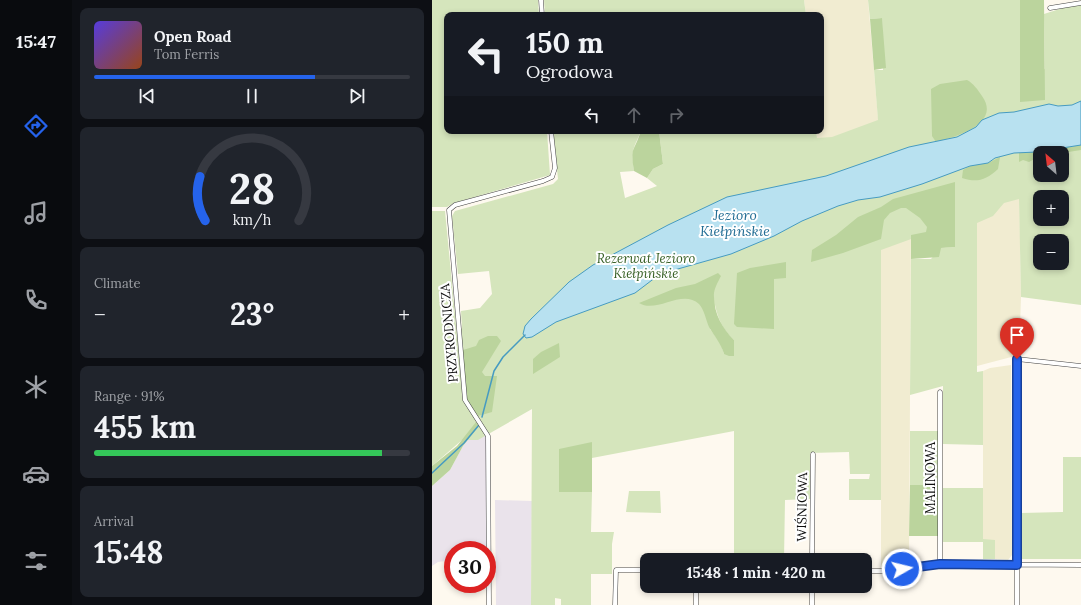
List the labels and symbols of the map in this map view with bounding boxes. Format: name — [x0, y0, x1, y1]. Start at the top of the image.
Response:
north arrow — [1033, 146, 1069, 182]
water label: Jezioro Kiełpińskie — [700, 206, 770, 240]
park label: Rezerwat Jezioro Kiełpińskie — [597, 250, 696, 282]
street label: PRZYRODNICZA — [436, 282, 462, 383]
pin — [1000, 318, 1034, 359]
street label: MALINOWA — [922, 441, 939, 514]
street label: WIŚNIOWA — [793, 471, 811, 542]
speed limit sign: 30 — [444, 541, 496, 593]
position arrow — [881, 548, 923, 590]

